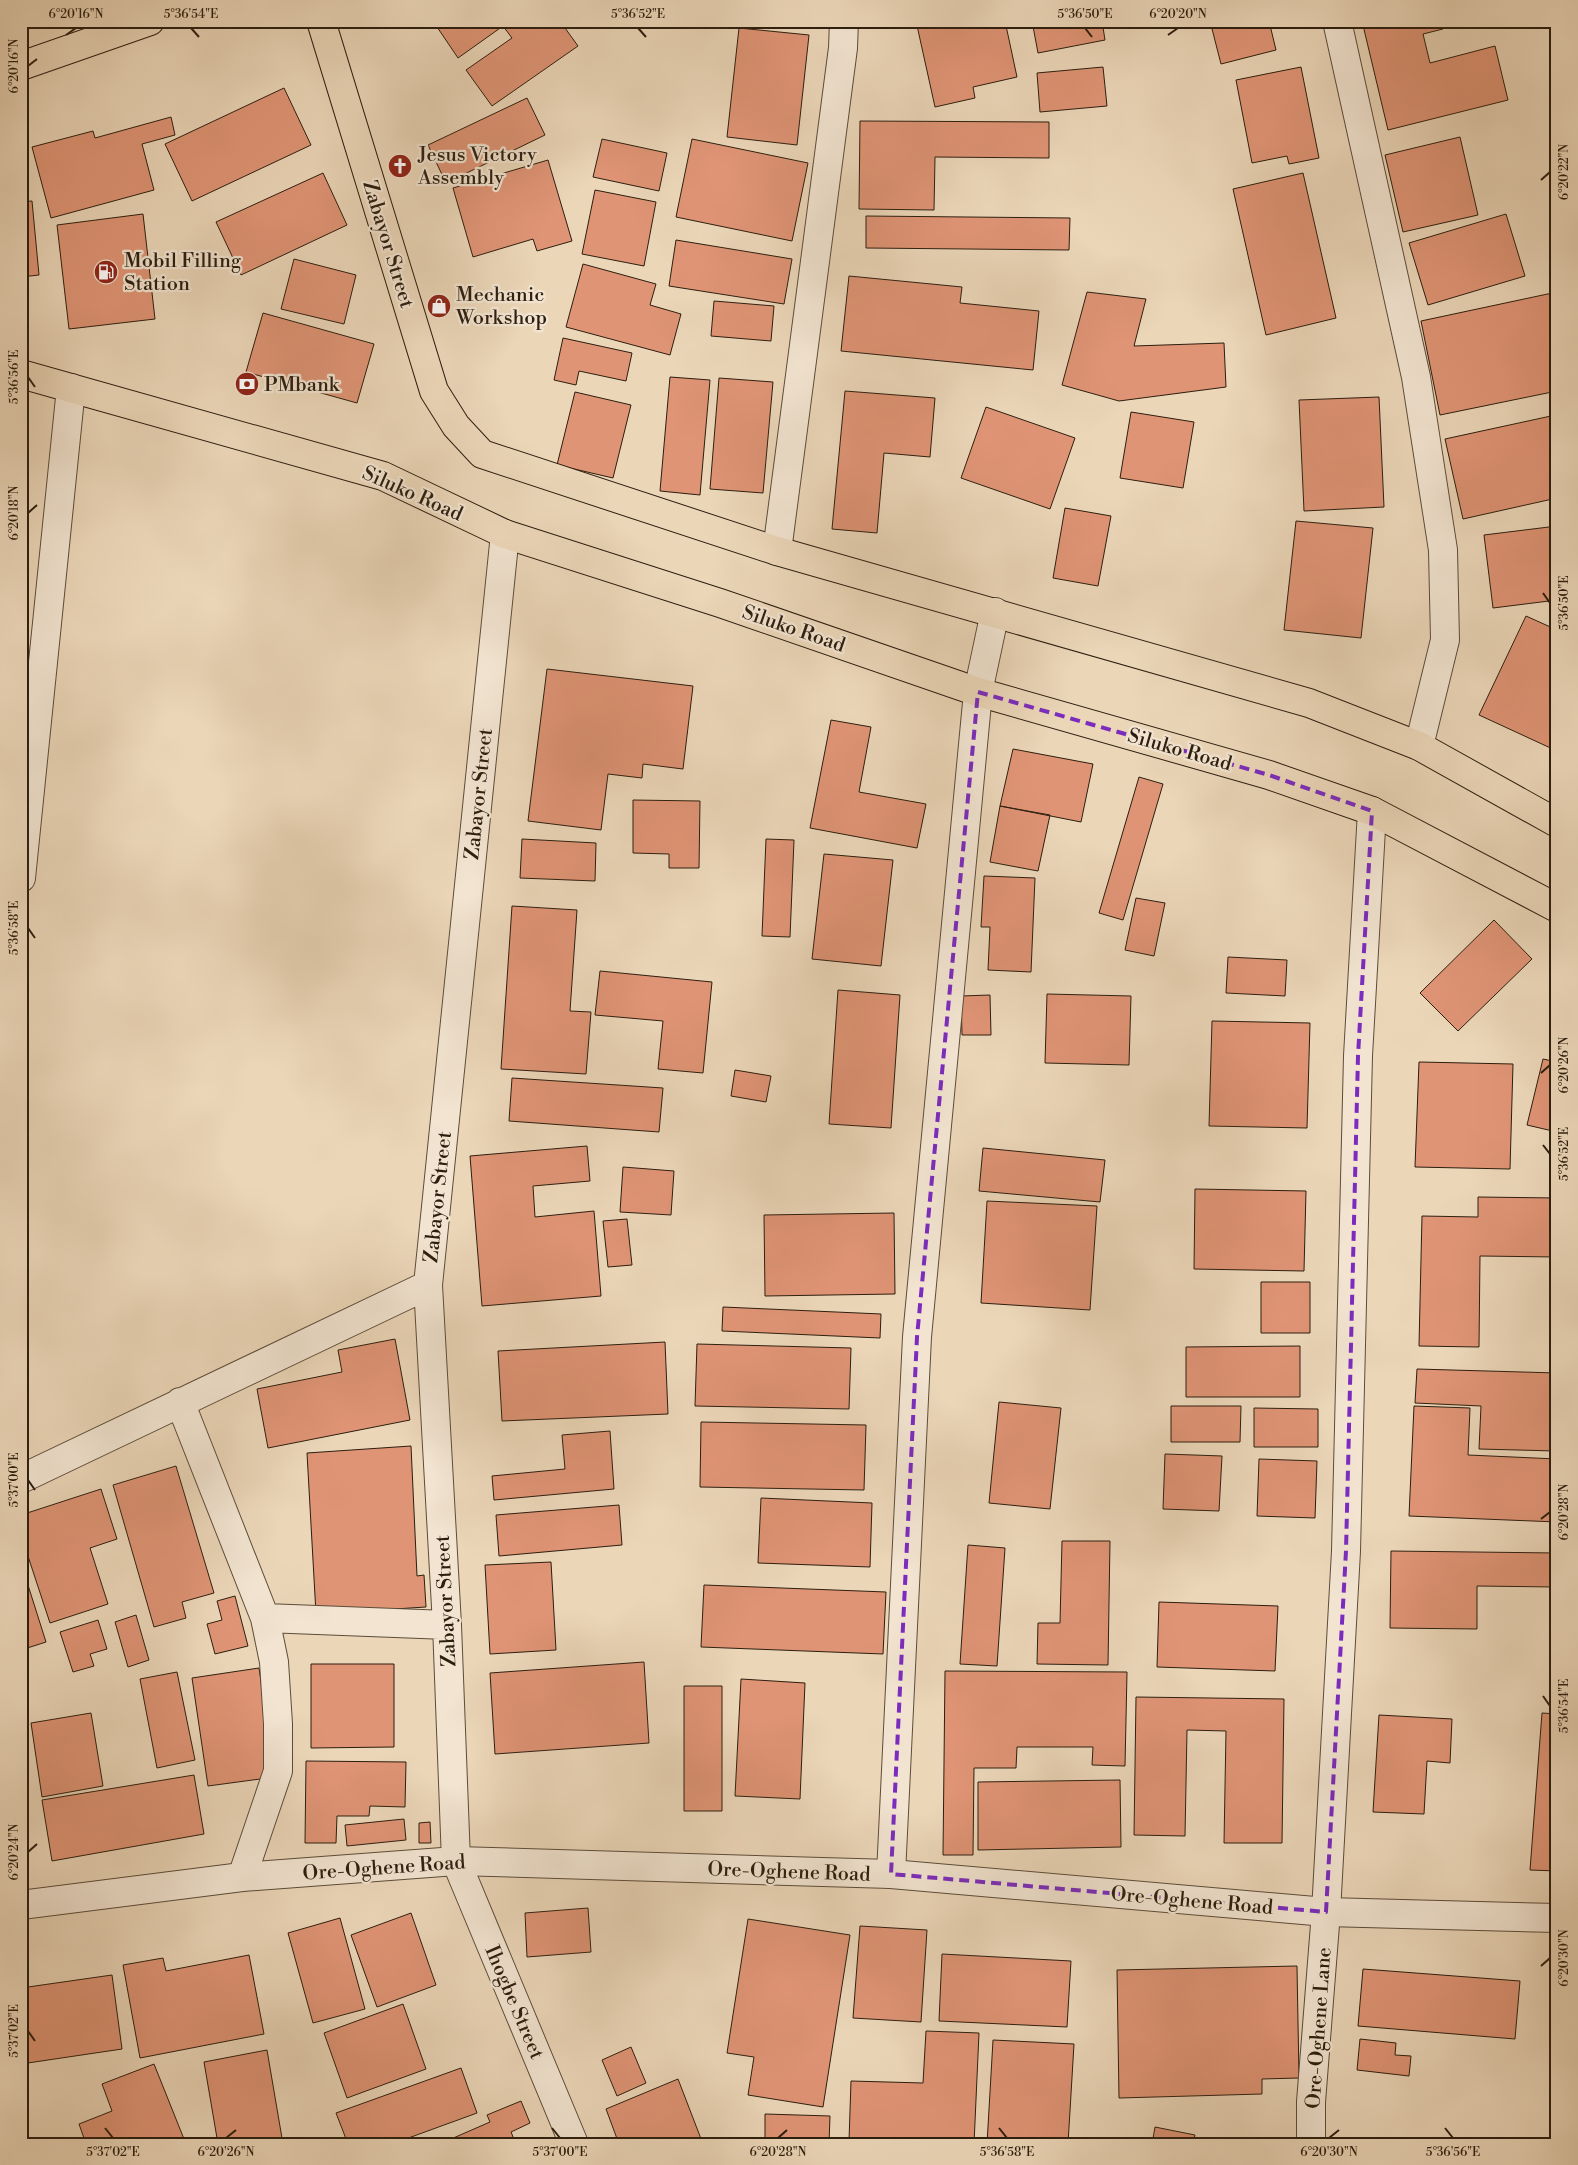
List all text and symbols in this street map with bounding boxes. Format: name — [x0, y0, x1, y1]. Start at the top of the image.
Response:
text: 6°20'16"N — [49, 7, 103, 22]
text: 5°36'54"E — [164, 7, 218, 22]
text: 5°36'52"E — [611, 7, 665, 22]
text: 5°36'50"E — [1057, 7, 1113, 22]
text: 6°20'20"N — [1149, 7, 1207, 22]
text: 6°20'16"N — [7, 39, 22, 93]
place label: Jesus Victory Assembly — [417, 143, 537, 191]
text: 6°20'22"N — [1557, 144, 1572, 200]
church icon: Jesus Victory Assembly — [387, 153, 413, 179]
street label: Zabayor Street — [356, 178, 419, 311]
place label: Mobil Filling Station — [124, 249, 242, 297]
fuel station icon: Mobil Filling Station — [93, 259, 119, 285]
place label: Mechanic Workshop — [455, 283, 547, 331]
shop icon: Mechanic Workshop — [426, 293, 452, 319]
text: 5°36'56"E — [7, 350, 22, 404]
bank icon: PMbank — [234, 371, 260, 397]
place label: PMbank — [264, 373, 341, 398]
street label: Siluko Road — [358, 461, 467, 528]
text: 6°20'18"N — [7, 485, 22, 541]
text: 5°36'50"E — [1557, 575, 1572, 631]
street label: Siluko Road — [739, 600, 849, 659]
street label: Siluko Road — [1125, 724, 1235, 777]
street label: Zabayor Street — [460, 727, 499, 861]
text: 5°36'58"E — [7, 901, 22, 955]
text: 6°20'26"N — [1557, 1036, 1572, 1093]
text: 5°36'52"E — [1557, 1127, 1572, 1181]
street label: Zabayor Street — [419, 1130, 458, 1264]
text: 5°37'00"E — [7, 1452, 22, 1508]
text: 6°20'28"N — [1557, 1483, 1572, 1540]
street label: Zabayor Street — [431, 1534, 462, 1668]
text: 5°36'54"E — [1557, 1679, 1572, 1733]
text: 6°20'24"N — [7, 1824, 22, 1880]
street label: Ore-Oghene Road — [302, 1850, 467, 1887]
street label: Ore-Oghene Road — [707, 1857, 872, 1888]
street label: Ore-Oghene Road — [1110, 1882, 1275, 1921]
text: 6°20'30"N — [1557, 1929, 1572, 1987]
street label: Ihogbe Street — [478, 1942, 549, 2063]
street label: Ore-Oghene Lane — [1301, 1946, 1338, 2110]
text: 5°37'02"E — [7, 2004, 22, 2058]
text: 5°37'02"E — [86, 2145, 140, 2160]
text: 6°20'26"N — [198, 2145, 255, 2160]
text: 5°37'00"E — [532, 2145, 588, 2160]
text: 6°20'28"N — [750, 2145, 807, 2160]
text: 5°36'58"E — [980, 2145, 1034, 2160]
text: 6°20'30"N — [1300, 2145, 1358, 2160]
text: 5°36'56"E — [1426, 2145, 1480, 2160]

